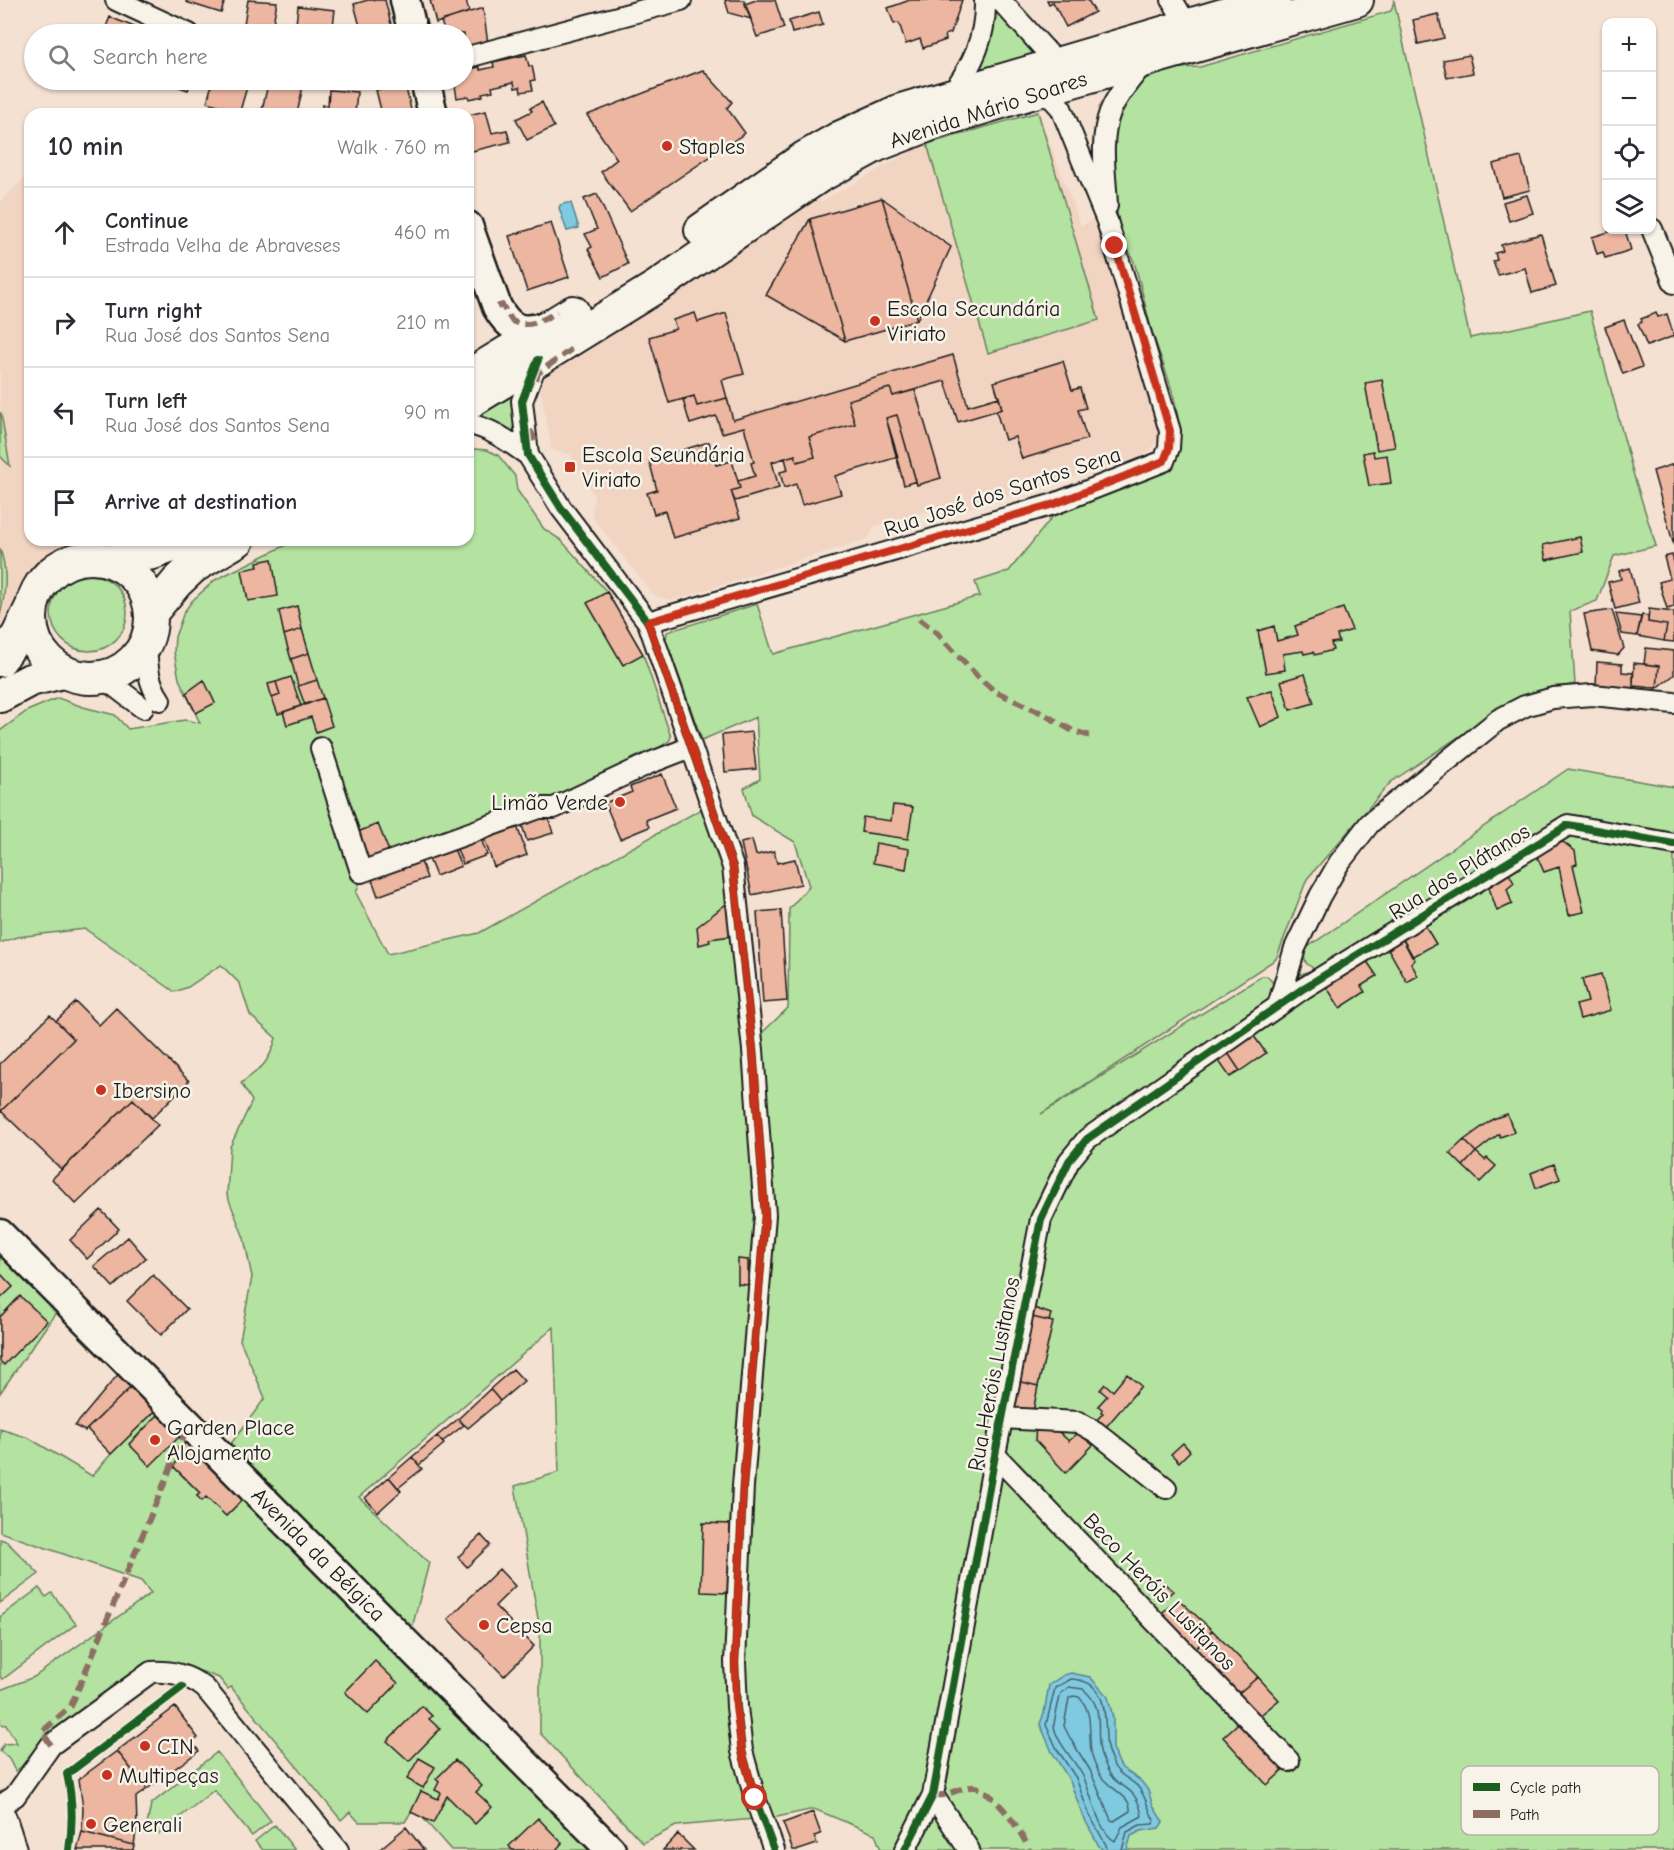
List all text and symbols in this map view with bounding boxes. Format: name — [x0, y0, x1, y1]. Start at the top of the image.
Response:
map controls — [1602, 18, 1656, 234]
button: + — [1602, 18, 1656, 72]
search box — [24, 24, 474, 90]
icon: search — [45, 41, 78, 74]
text: Search here — [93, 44, 208, 70]
street label: Avenida Mário Soares — [886, 66, 1090, 154]
button: − — [1602, 72, 1656, 126]
button: locate — [1602, 126, 1656, 180]
text: 10 min — [48, 132, 123, 162]
place label: Staples — [679, 134, 745, 160]
text: Walk · 760 m — [337, 136, 450, 159]
marker: Staples — [660, 139, 674, 153]
button: layers — [1602, 180, 1656, 234]
text: Continue — [105, 208, 188, 234]
icon: ahead — [48, 216, 81, 249]
text: 460 m — [394, 221, 450, 244]
route end — [1101, 232, 1127, 258]
text: Estrada Velha de Abraveses — [105, 234, 340, 257]
place label: Escola Secundária Viriato — [887, 296, 1060, 347]
text: Turn right — [105, 298, 202, 324]
icon: right — [48, 306, 81, 339]
text: 210 m — [396, 311, 450, 334]
marker: Escola Secundária Viriato — [868, 314, 882, 328]
text: Rua José dos Santos Sena — [105, 324, 330, 347]
text: Turn left — [105, 388, 187, 414]
icon: left — [48, 396, 81, 429]
text: 90 m — [404, 401, 450, 424]
text: Rua José dos Santos Sena — [105, 414, 330, 437]
street label: Rua José dos Santos Sena — [881, 441, 1124, 543]
place label: Escola Seundária Viriato — [582, 442, 745, 493]
marker: Escola Seundária Viriato — [563, 460, 577, 474]
icon: arrive — [48, 486, 81, 519]
text: Arrive at destination — [105, 489, 297, 515]
place label: Limão Verde — [491, 790, 608, 816]
marker: Limão Verde — [613, 795, 627, 809]
street label: Rua dos Plátanos — [1384, 818, 1535, 926]
place label: Ibersino — [113, 1078, 191, 1104]
marker: Ibersino — [94, 1083, 108, 1097]
street label: Rua Heróis Lusitanos — [962, 1275, 1026, 1473]
place label: Garden Place Alojamento — [167, 1415, 295, 1466]
marker: Garden Place Alojamento — [148, 1433, 162, 1447]
street label: Avenida da Bélgica — [246, 1482, 391, 1627]
street label: Beco Heróis Lusitanos — [1078, 1508, 1241, 1676]
place label: Cepsa — [496, 1613, 553, 1639]
marker: Cepsa — [477, 1618, 491, 1632]
place label: CIN — [157, 1734, 194, 1760]
marker: CIN — [138, 1739, 152, 1753]
place label: Multipeças — [119, 1763, 219, 1789]
legend — [1461, 1766, 1659, 1835]
marker: Multipeças — [100, 1768, 114, 1782]
text: Cycle path — [1510, 1779, 1581, 1797]
route start — [741, 1784, 767, 1810]
text: Path — [1510, 1806, 1540, 1824]
place label: Generali — [103, 1812, 182, 1838]
marker: Generali — [84, 1817, 98, 1831]

